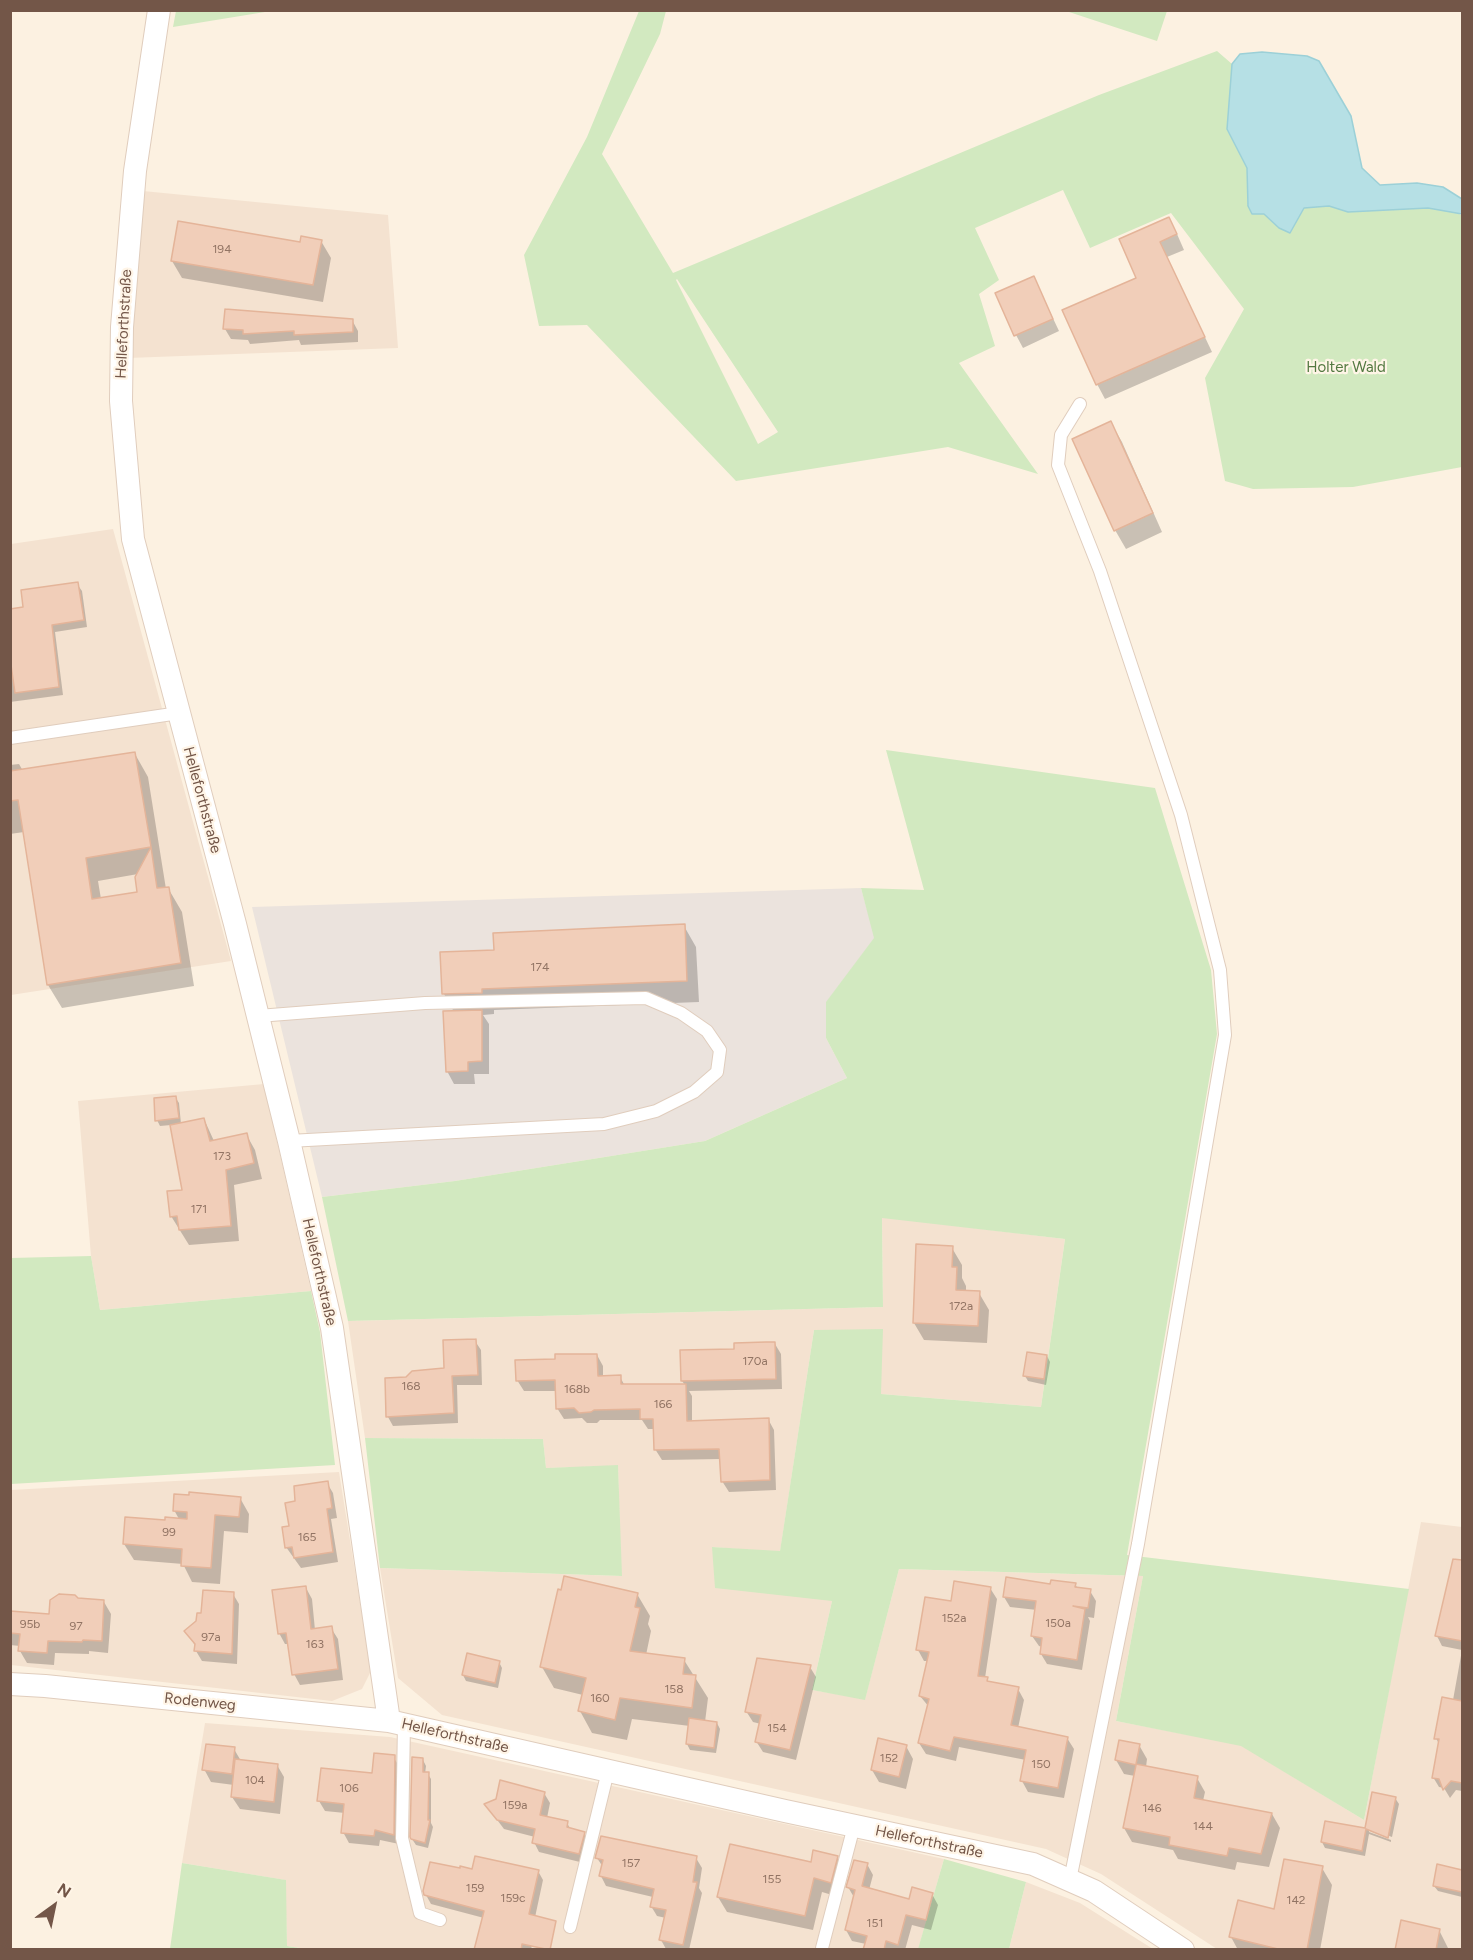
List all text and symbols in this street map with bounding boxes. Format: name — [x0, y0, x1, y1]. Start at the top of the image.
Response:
house number: 194 — [212, 242, 232, 256]
street label: Helleforthstraße — [112, 269, 136, 379]
park label: Holter Wald — [1306, 359, 1386, 377]
street label: Helleforthstraße — [179, 745, 225, 855]
house number: 174 — [531, 960, 549, 974]
house number: 173 — [213, 1149, 231, 1163]
house number: 171 — [191, 1202, 207, 1216]
street label: Helleforthstraße — [298, 1217, 340, 1327]
house number: 172a — [949, 1299, 973, 1313]
house number: 170a — [742, 1354, 768, 1368]
house number: 168 — [401, 1379, 421, 1393]
house number: 168b — [564, 1382, 590, 1396]
house number: 166 — [654, 1397, 672, 1411]
house number: 99 — [162, 1525, 176, 1539]
house number: 165 — [298, 1530, 316, 1544]
house number: 152a — [942, 1611, 966, 1625]
house number: 150a — [1045, 1616, 1071, 1630]
house number: 95b — [20, 1617, 40, 1631]
house number: 97 — [69, 1619, 83, 1633]
house number: 97a — [201, 1630, 221, 1644]
house number: 163 — [306, 1637, 324, 1651]
house number: 158 — [664, 1682, 684, 1696]
street label: Rodenweg — [163, 1689, 237, 1715]
house number: 160 — [590, 1691, 610, 1705]
street label: Helleforthstraße — [400, 1715, 510, 1757]
house number: 154 — [767, 1721, 787, 1735]
house number: 152 — [880, 1751, 898, 1765]
house number: 150 — [1031, 1757, 1051, 1771]
house number: 104 — [245, 1773, 265, 1787]
house number: 106 — [339, 1781, 359, 1795]
house number: 159a — [503, 1798, 527, 1812]
house number: 146 — [1142, 1801, 1162, 1815]
house number: 144 — [1193, 1819, 1213, 1833]
street label: Helleforthstraße — [874, 1822, 984, 1862]
house number: 157 — [622, 1856, 640, 1870]
house number: 155 — [763, 1872, 781, 1886]
north arrow — [24, 1876, 84, 1936]
text: N — [54, 1879, 74, 1902]
house number: 159 — [466, 1881, 484, 1895]
house number: 159c — [500, 1891, 526, 1905]
house number: 142 — [1286, 1893, 1306, 1907]
house number: 151 — [867, 1916, 883, 1930]

